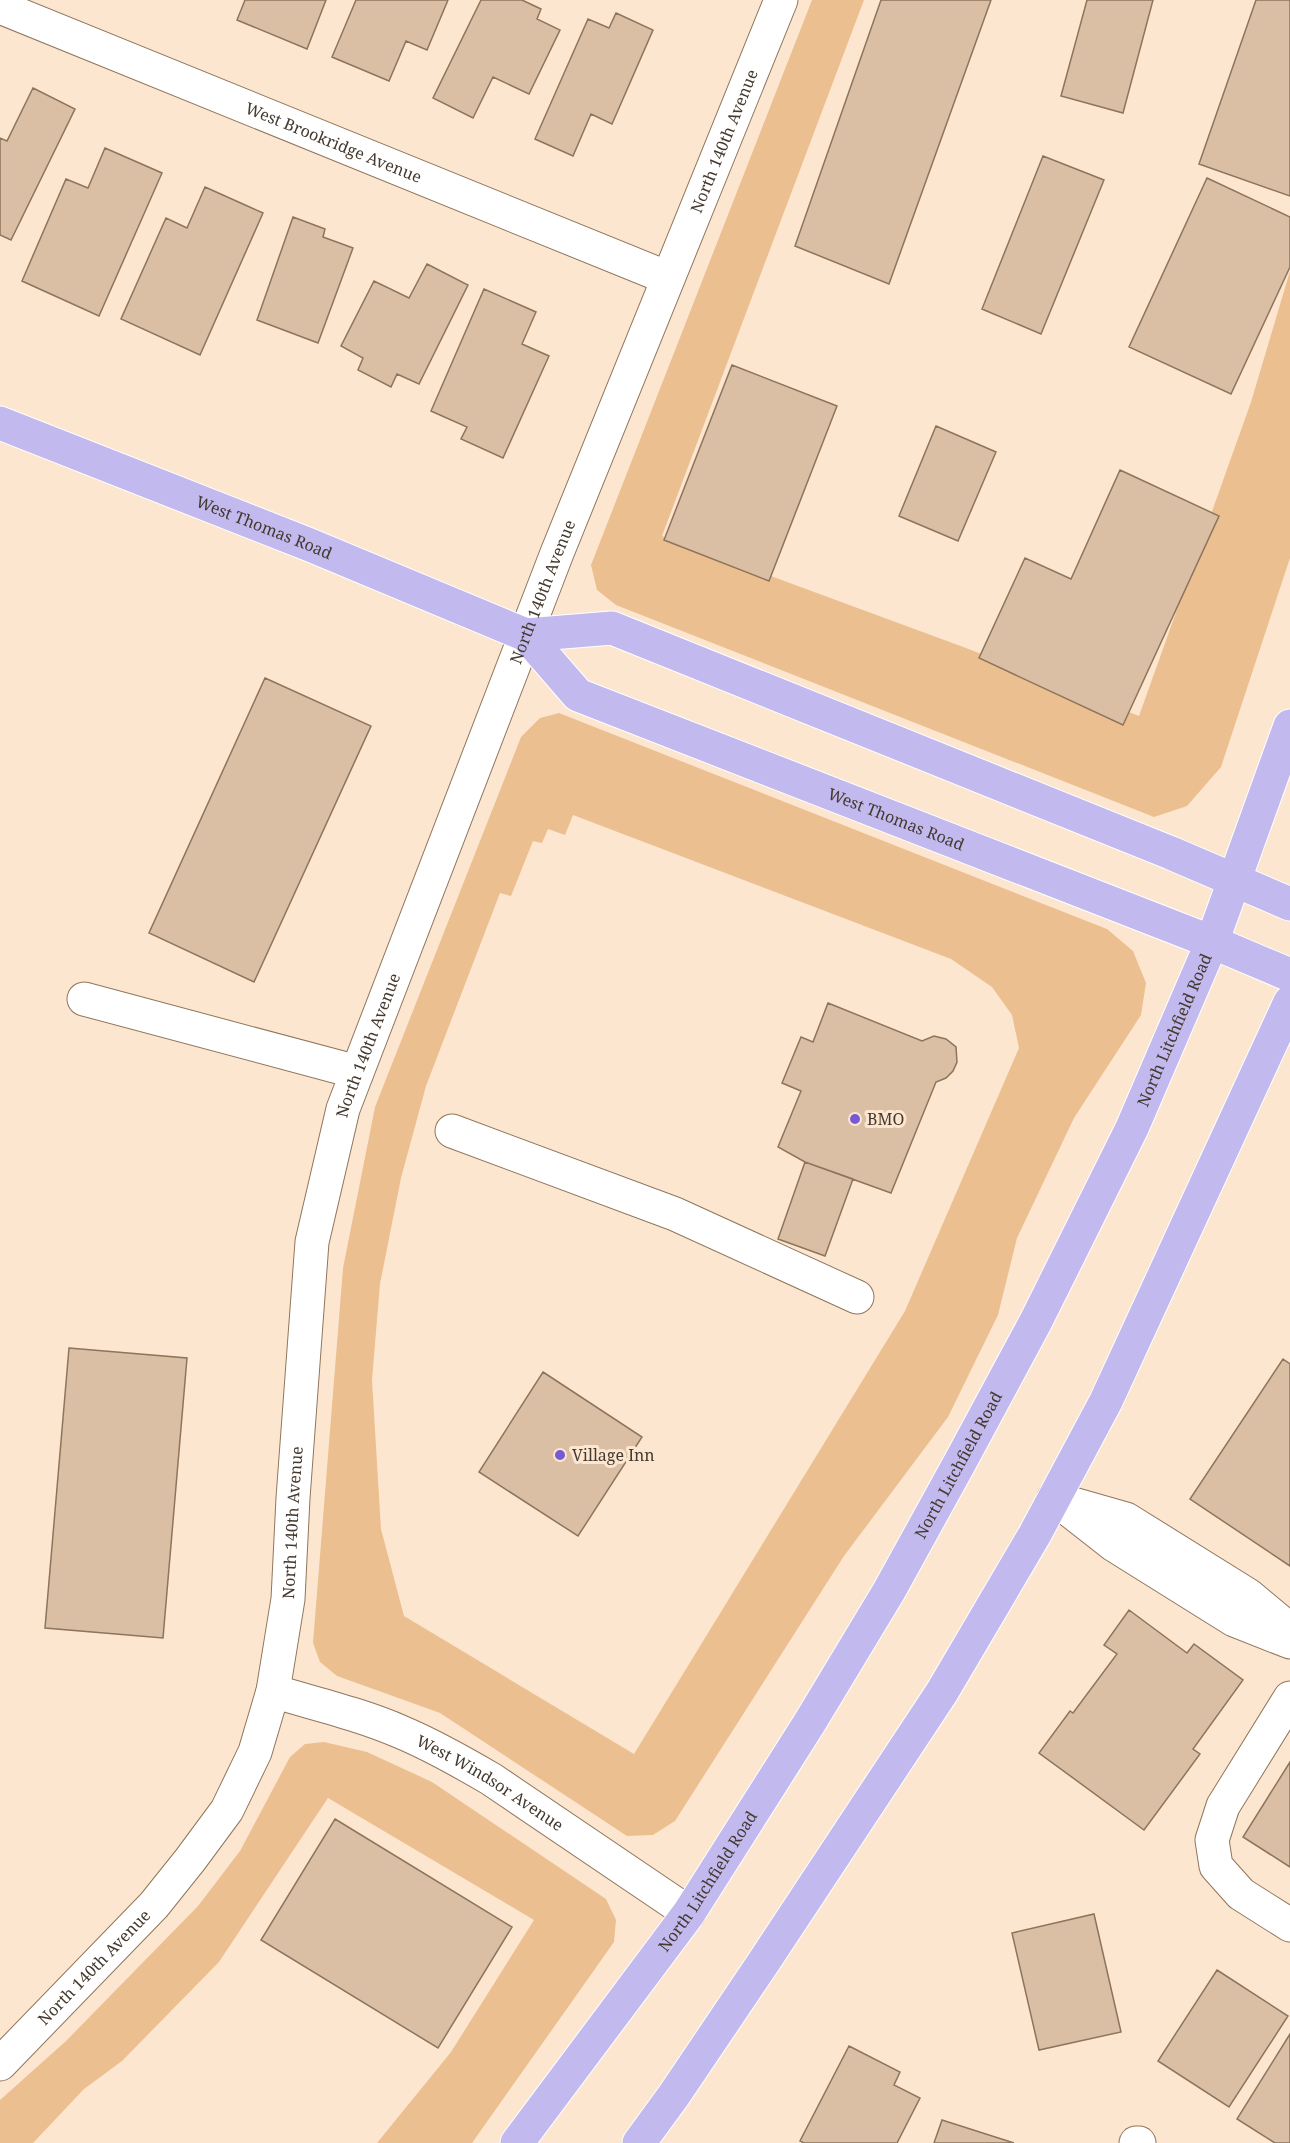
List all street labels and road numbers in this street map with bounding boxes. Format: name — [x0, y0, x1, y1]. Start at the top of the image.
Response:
street label: North 140th Avenue — [685, 66, 763, 216]
street label: West Brookridge Avenue — [242, 97, 425, 188]
street label: West Thomas Road — [193, 490, 336, 564]
street label: North 140th Avenue — [504, 516, 580, 667]
street label: West Thomas Road — [825, 782, 968, 856]
street label: North Litchfield Road — [1132, 950, 1217, 1110]
street label: North 140th Avenue — [330, 970, 405, 1120]
street label: North Litchfield Road — [909, 1387, 1007, 1542]
street label: North 140th Avenue — [277, 1445, 308, 1599]
street label: West Windsor Avenue — [413, 1729, 568, 1836]
street label: North Litchfield Road — [653, 1806, 762, 1956]
street label: North 140th Avenue — [33, 1904, 155, 2030]

